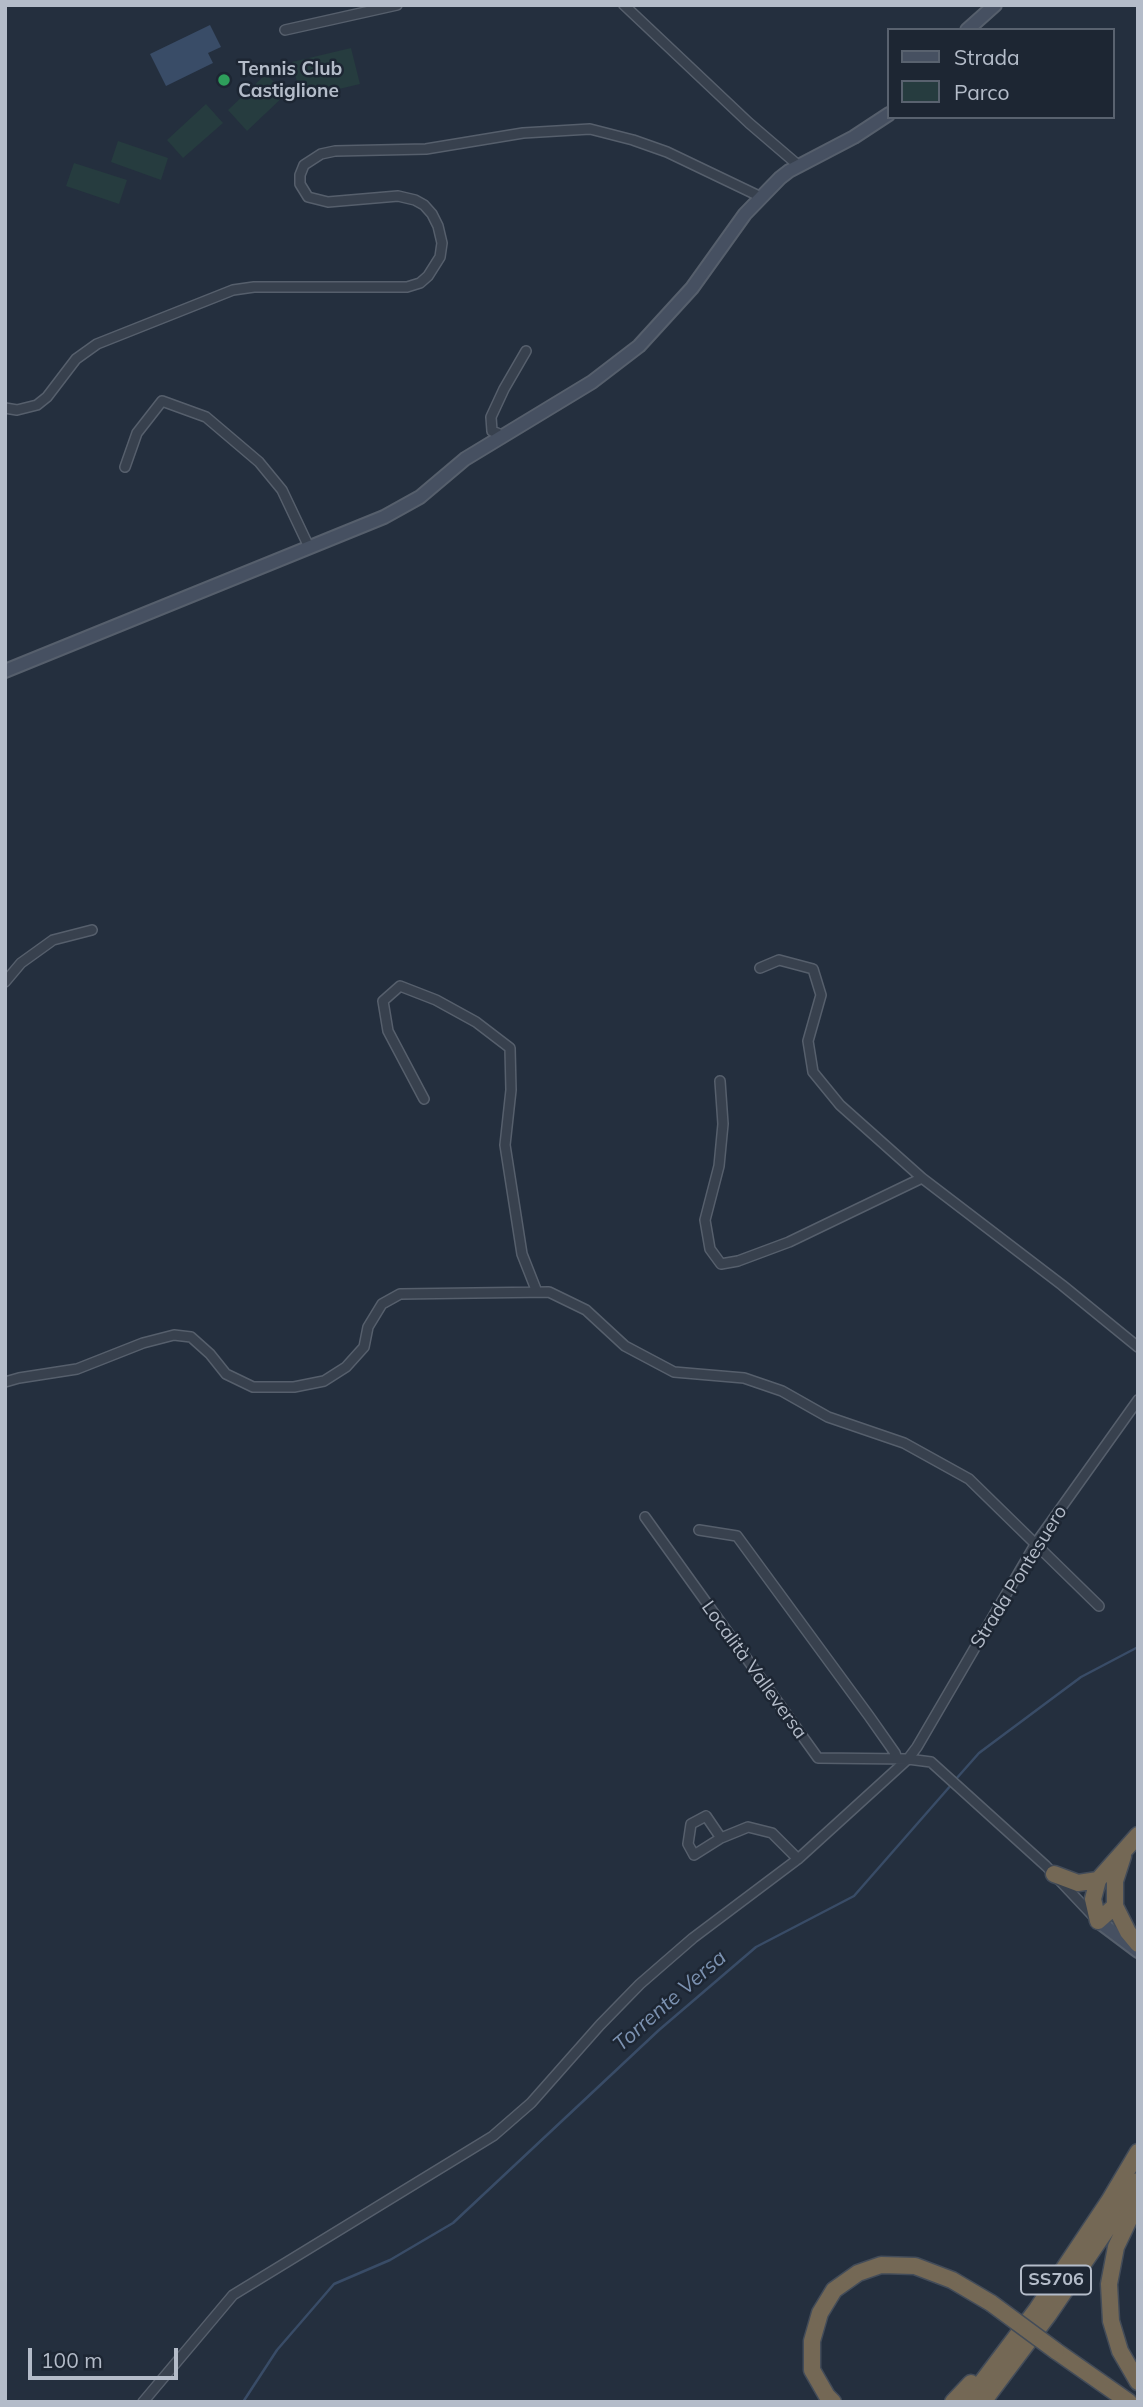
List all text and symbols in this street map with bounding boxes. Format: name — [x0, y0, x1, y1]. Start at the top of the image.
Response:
legend — [888, 28, 1115, 119]
text: Strada — [954, 44, 1020, 70]
place label: Tennis Club Castiglione — [238, 58, 342, 102]
marker: Tennis Club Castiglione — [216, 72, 232, 88]
text: Parco — [954, 79, 1009, 105]
street label: Strada Pontesuero — [966, 1502, 1072, 1652]
street label: Località Valleversa — [696, 1597, 812, 1743]
water label: Torrente Versa — [608, 1945, 732, 2057]
road number: SS706 — [1021, 2266, 1091, 2294]
scale bar — [32, 2334, 182, 2378]
text: 100 m — [41, 2347, 103, 2373]

